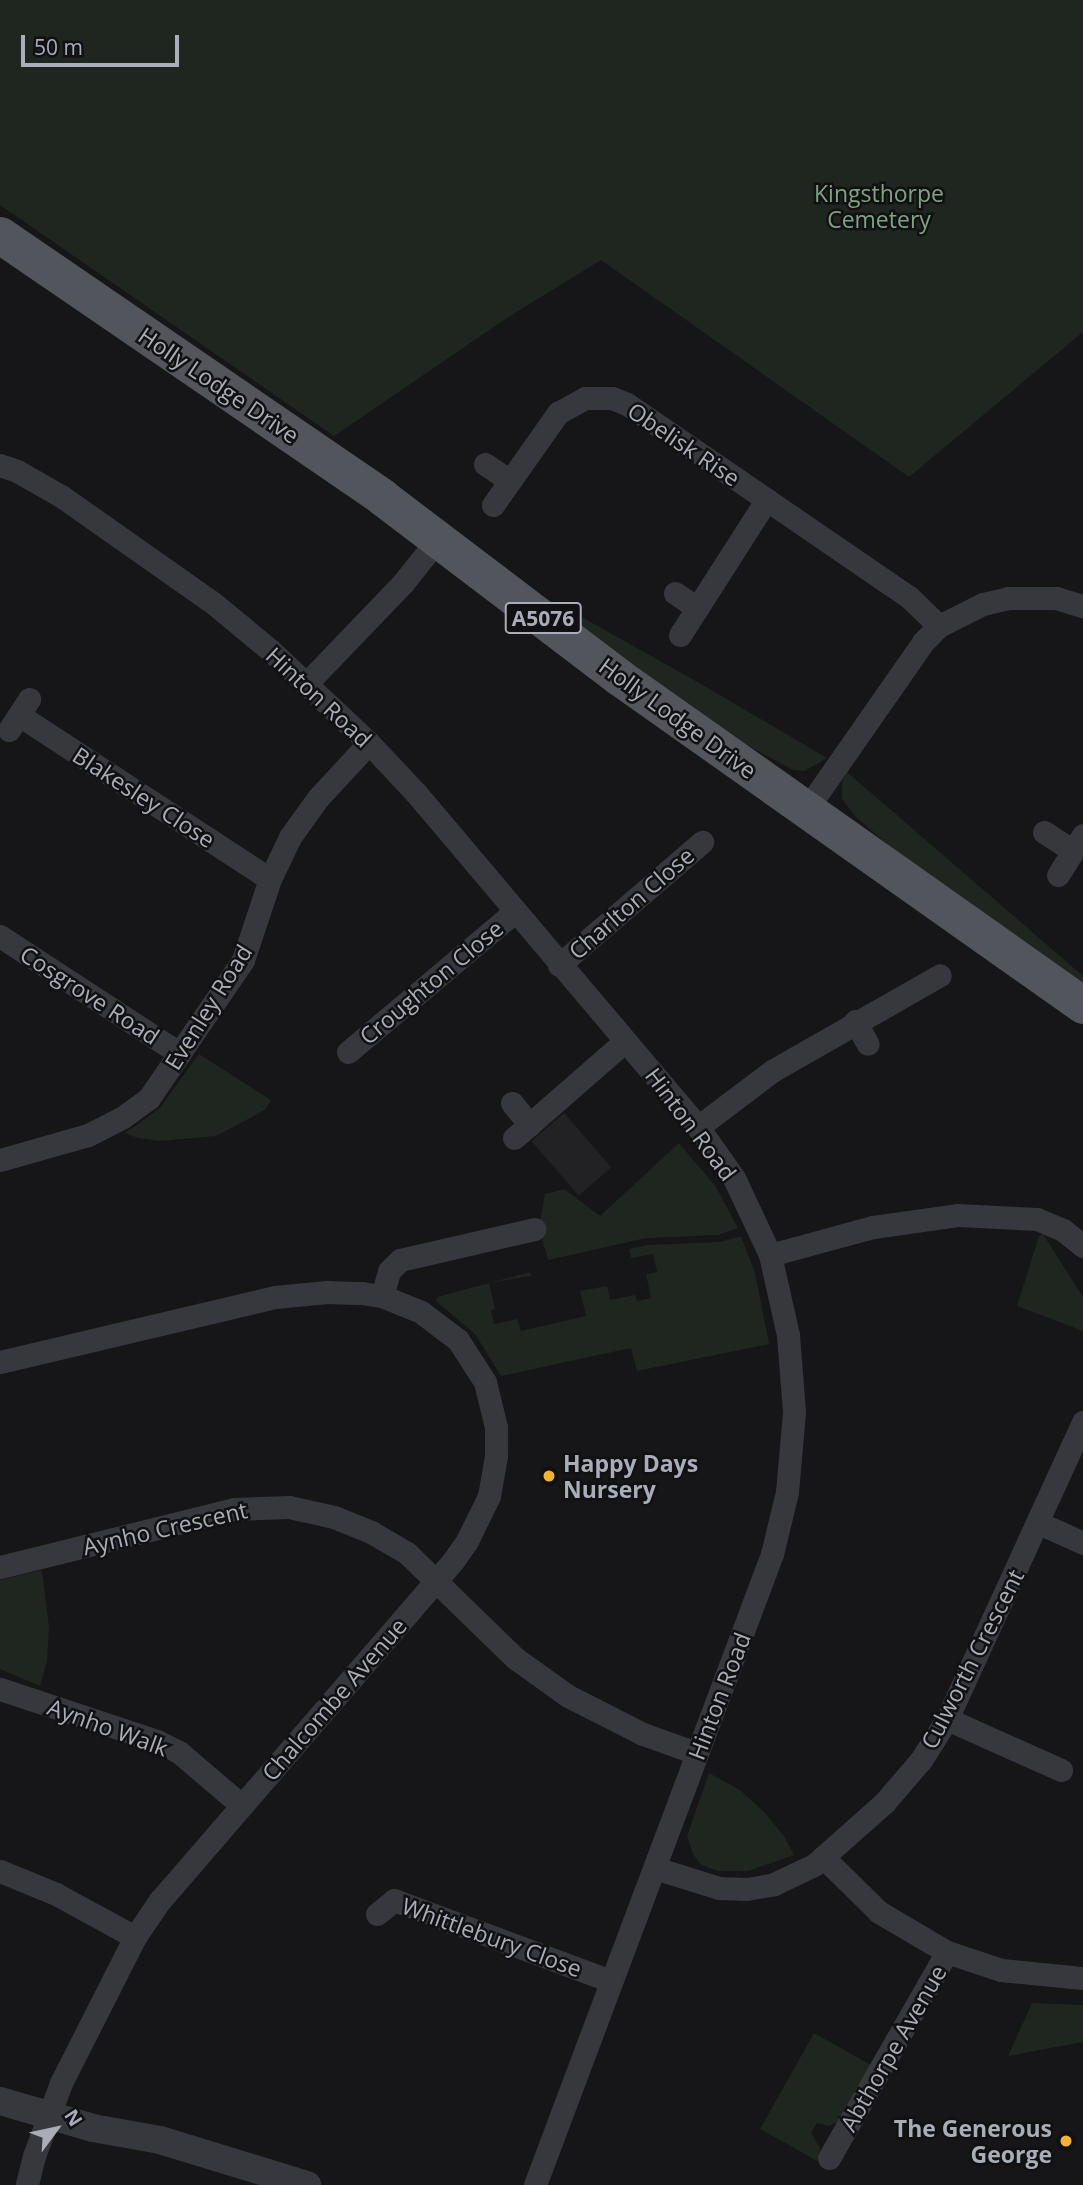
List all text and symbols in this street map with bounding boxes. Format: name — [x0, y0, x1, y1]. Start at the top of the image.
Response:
scale bar — [24, 21, 182, 65]
text: 50 m — [34, 33, 83, 61]
park label: Kingsthorpe Cemetery — [814, 179, 944, 233]
street label: Holly Lodge Drive — [134, 321, 304, 449]
street label: Obelisk Rise — [623, 396, 745, 492]
road number: A5076 — [504, 600, 582, 636]
street label: Hinton Road — [261, 641, 377, 753]
street label: Holly Lodge Drive — [594, 652, 762, 784]
street label: Blakesley Close — [68, 741, 220, 853]
street label: Charlton Close — [563, 841, 699, 965]
street label: Croughton Close — [354, 914, 508, 1050]
street label: Evenley Road — [159, 939, 257, 1075]
street label: Cosgrove Road — [15, 940, 165, 1050]
street label: Hinton Road — [640, 1062, 742, 1186]
place label: Happy Days Nursery — [563, 1449, 698, 1503]
marker: Happy Days Nursery — [541, 1468, 557, 1484]
street label: Aynho Crescent — [80, 1496, 250, 1560]
street label: Culworth Crescent — [915, 1565, 1029, 1753]
street label: Chalcombe Avenue — [256, 1612, 412, 1786]
street label: Hinton Road — [682, 1629, 756, 1763]
street label: Aynho Walk — [44, 1692, 172, 1762]
street label: Whittlebury Close — [398, 1892, 586, 1982]
street label: Abthorpe Avenue — [834, 1960, 952, 2136]
north arrow — [21, 2094, 91, 2164]
text: N — [58, 2104, 89, 2131]
place label: The Generous George — [894, 2114, 1052, 2168]
marker: The Generous George — [1058, 2133, 1074, 2149]

